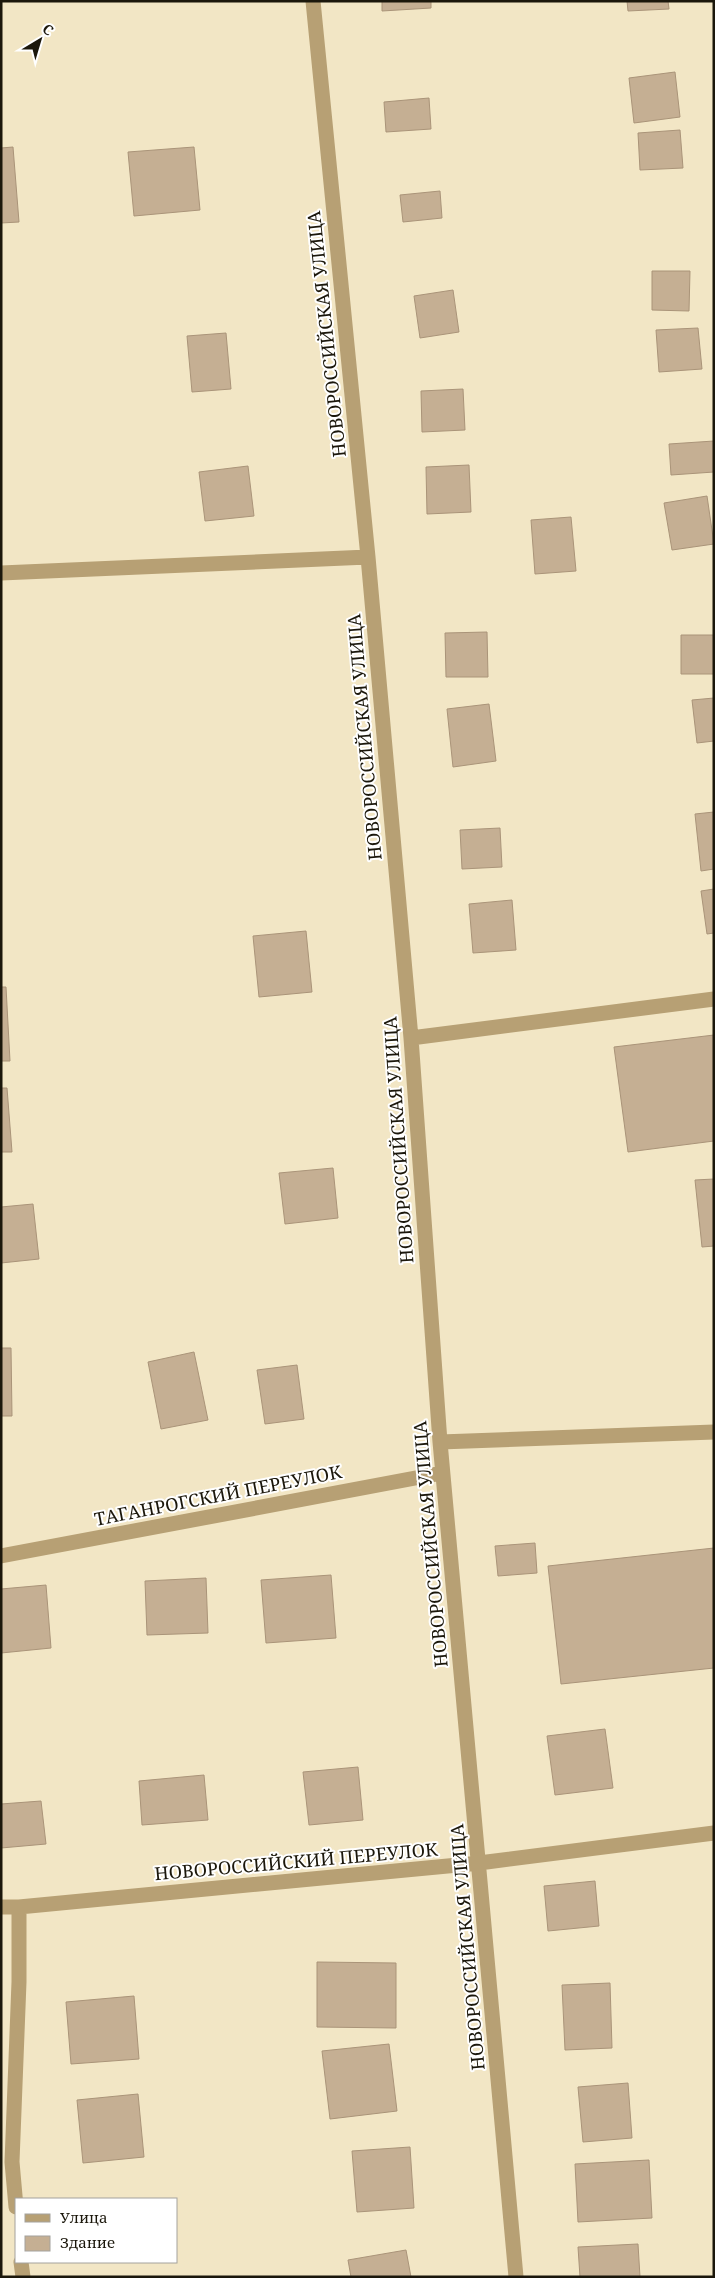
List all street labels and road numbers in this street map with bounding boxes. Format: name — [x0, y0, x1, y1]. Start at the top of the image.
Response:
street label: НОВОРОССИЙСКАЯ УЛИЦА — [301, 210, 351, 458]
street label: НОВОРОССИЙСКАЯ УЛИЦА — [341, 613, 387, 861]
street label: НОВОРОССИЙСКАЯ УЛИЦА — [377, 1016, 419, 1264]
street label: НОВОРОССИЙСКАЯ УЛИЦА — [407, 1420, 453, 1668]
street label: ТАГАНРОГСКИЙ ПЕРЕУЛОК — [92, 1459, 344, 1531]
street label: НОВОРОССИЙСКАЯ УЛИЦА — [444, 1823, 490, 2071]
street label: НОВОРОССИЙСКИЙ ПЕРЕУЛОК — [153, 1837, 439, 1885]

